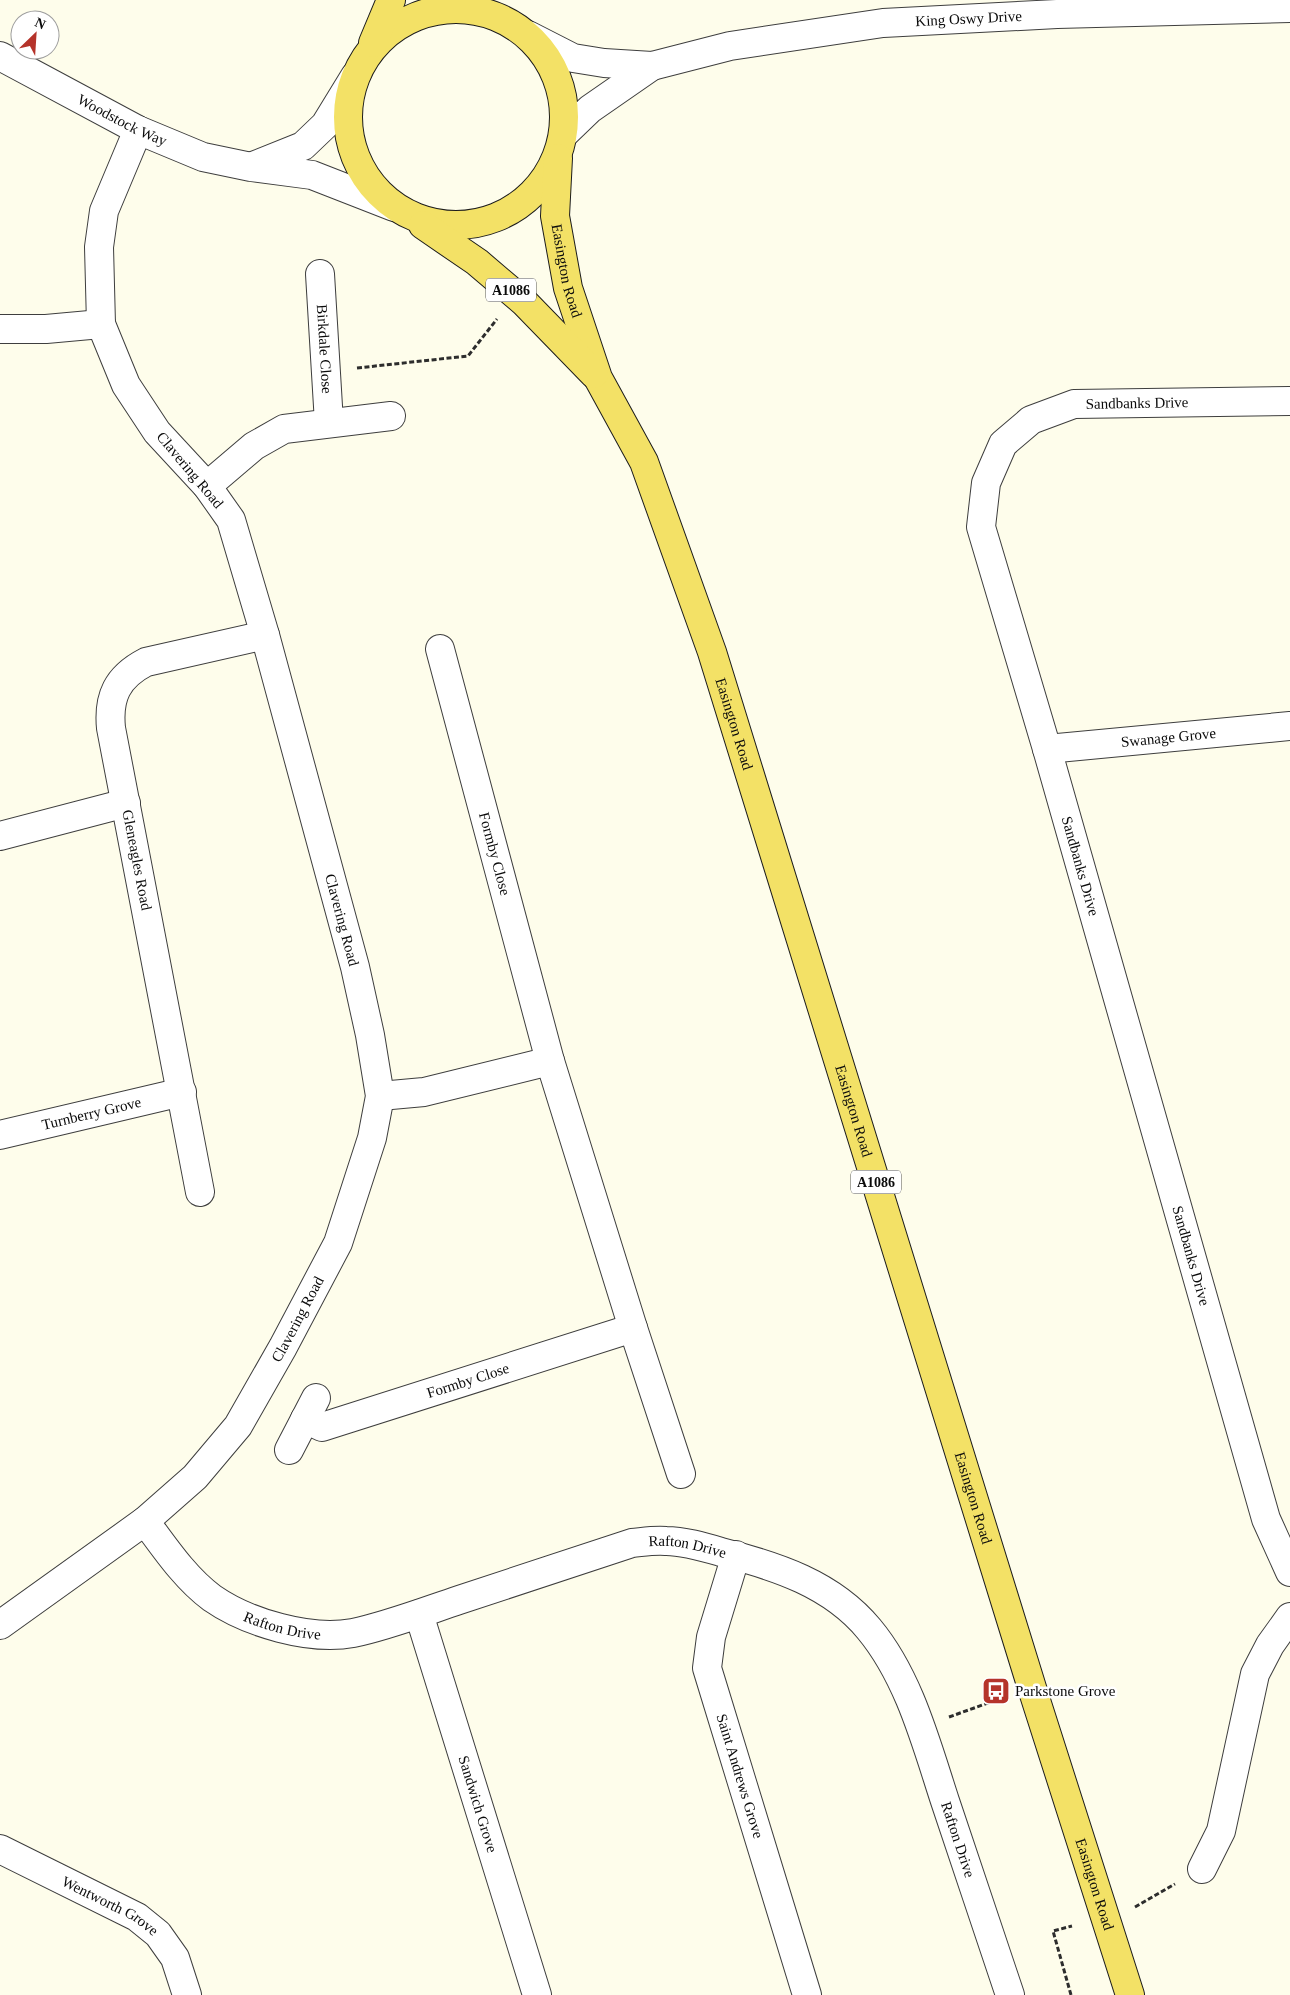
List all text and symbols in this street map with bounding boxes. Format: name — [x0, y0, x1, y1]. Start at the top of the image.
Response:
street label: King Oswy Drive — [915, 8, 1023, 29]
north arrow — [10, 10, 60, 60]
text: N — [33, 15, 48, 33]
street label: Woodstock Way — [75, 91, 170, 149]
street label: Easington Road — [549, 223, 585, 320]
road number: A1086 — [486, 278, 536, 302]
street label: Birkdale Close — [314, 304, 335, 394]
street label: Sandbanks Drive — [1085, 394, 1189, 412]
street label: Clavering Road — [153, 429, 227, 512]
street label: Easington Road — [712, 676, 756, 772]
street label: Swanage Grove — [1120, 725, 1217, 750]
street label: Gleneagles Road — [119, 808, 155, 912]
street label: Formby Close — [476, 810, 514, 897]
street label: Sandbanks Drive — [1059, 814, 1102, 918]
street label: Clavering Road — [322, 872, 362, 968]
street label: Easington Road — [832, 1063, 876, 1159]
street label: Turnberry Grove — [40, 1094, 143, 1133]
road number: A1086 — [851, 1170, 901, 1194]
street label: Sandbanks Drive — [1169, 1204, 1213, 1308]
street label: Clavering Road — [268, 1273, 327, 1365]
street label: Formby Close — [425, 1360, 511, 1401]
street label: Easington Road — [952, 1450, 995, 1546]
street label: Rafton Drive — [648, 1533, 728, 1561]
street label: Rafton Drive — [241, 1608, 322, 1643]
bus stop icon: Parkstone Grove — [981, 1676, 1011, 1706]
place label: Parkstone Grove — [1015, 1683, 1116, 1699]
street label: Saint Andrews Grove — [713, 1712, 767, 1841]
street label: Sandwich Grove — [455, 1754, 500, 1855]
street label: Rafton Drive — [938, 1800, 978, 1880]
street label: Easington Road — [1073, 1836, 1117, 1933]
street label: Wentworth Grove — [59, 1873, 162, 1939]

